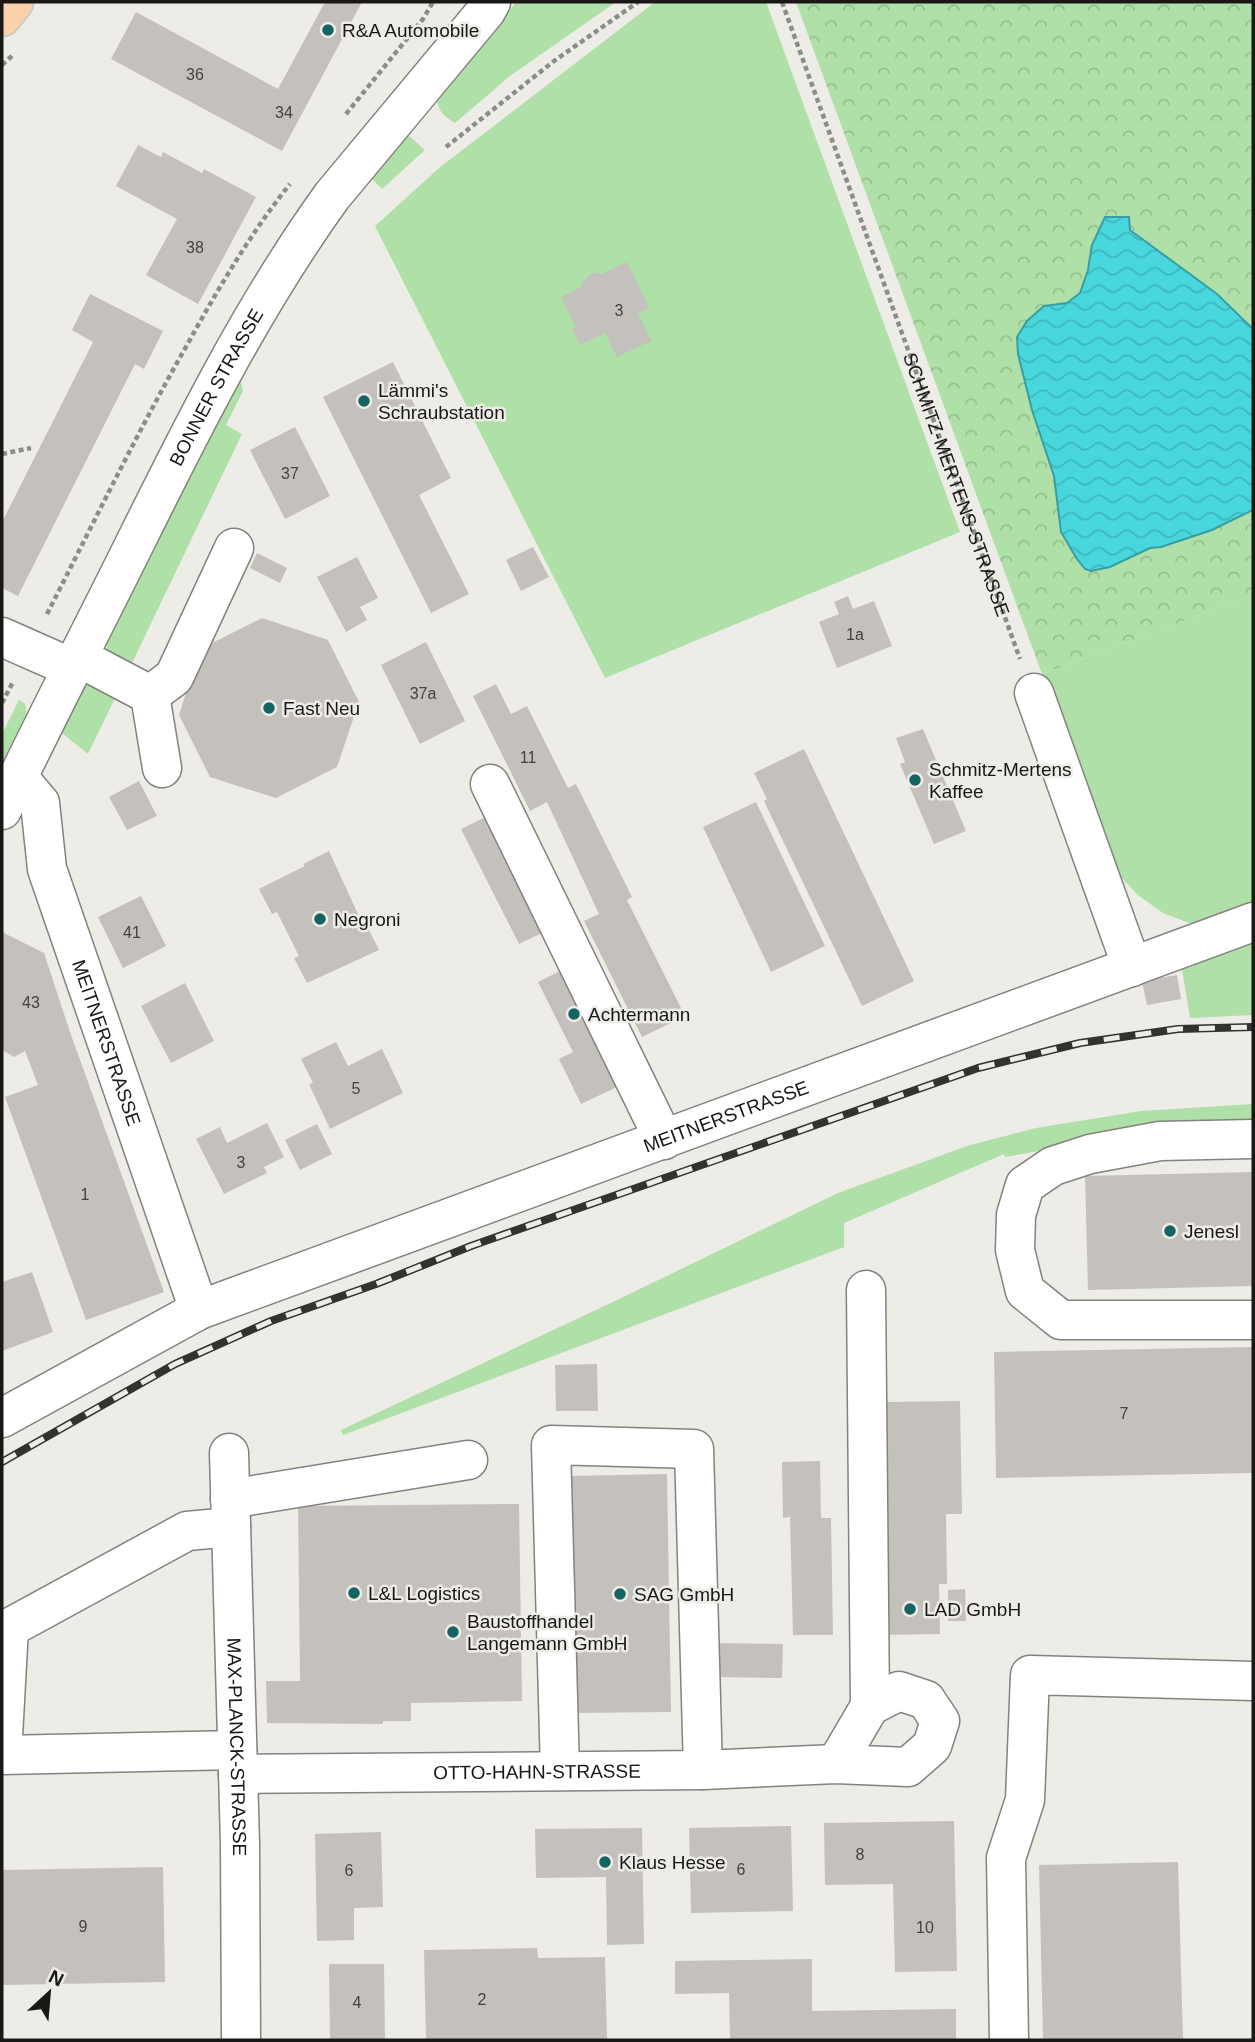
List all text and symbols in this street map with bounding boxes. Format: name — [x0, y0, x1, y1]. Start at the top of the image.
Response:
place label: R&A Automobile — [342, 20, 479, 41]
marker: R&A Automobile — [320, 22, 336, 38]
house number: 36 — [186, 66, 204, 83]
house number: 34 — [275, 104, 293, 121]
house number: 38 — [186, 239, 204, 256]
house number: 3 — [615, 302, 624, 319]
street label: BONNER STRASSE — [165, 305, 267, 469]
street label: SCHMITZ-MERTENS-STRASSE — [899, 350, 1014, 619]
place label: Lämmi's Schraubstation — [378, 380, 505, 423]
marker: Lämmi's Schraubstation — [356, 393, 372, 409]
house number: 37 — [281, 465, 299, 482]
house number: 1a — [846, 626, 864, 643]
house number: 37a — [410, 685, 436, 702]
place label: Fast Neu — [283, 698, 360, 719]
marker: Fast Neu — [261, 700, 277, 716]
house number: 11 — [520, 749, 536, 766]
place label: Schmitz-Mertens Kaffee — [929, 759, 1072, 802]
marker: Schmitz-Mertens Kaffee — [907, 772, 923, 788]
place label: Negroni — [334, 909, 401, 930]
marker: Negroni — [312, 911, 328, 927]
house number: 41 — [123, 924, 141, 941]
street label: MEITNERSTRASSE — [68, 957, 145, 1128]
house number: 43 — [22, 994, 40, 1011]
place label: Achtermann — [588, 1004, 690, 1025]
marker: Achtermann — [566, 1006, 582, 1022]
street label: MEITNERSTRASSE — [640, 1076, 811, 1156]
house number: 5 — [352, 1080, 361, 1097]
house number: 3 — [237, 1154, 246, 1171]
house number: 1 — [81, 1186, 90, 1203]
place label: Jenesl — [1184, 1221, 1239, 1242]
marker: Jenesl — [1162, 1223, 1178, 1239]
house number: 7 — [1120, 1405, 1129, 1422]
place label: L&L Logistics — [368, 1583, 480, 1604]
place label: SAG GmbH — [634, 1584, 734, 1605]
marker: L&L Logistics — [346, 1585, 362, 1601]
marker: SAG GmbH — [612, 1586, 628, 1602]
place label: LAD GmbH — [924, 1599, 1021, 1620]
marker: LAD GmbH — [902, 1601, 918, 1617]
place label: Baustoffhandel Langemann GmbH — [467, 1611, 628, 1654]
marker: Baustoffhandel Langemann GmbH — [445, 1624, 461, 1640]
street label: MAX-PLANCK-STRASSE — [224, 1637, 251, 1856]
street label: OTTO-HAHN-STRASSE — [433, 1760, 641, 1783]
house number: 8 — [856, 1846, 865, 1863]
place label: Klaus Hesse — [619, 1852, 726, 1873]
marker: Klaus Hesse — [597, 1854, 613, 1870]
house number: 6 — [737, 1861, 746, 1878]
house number: 6 — [345, 1862, 354, 1879]
house number: 9 — [79, 1918, 88, 1935]
house number: 10 — [916, 1919, 934, 1936]
north arrow — [14, 1958, 84, 2028]
text: N — [45, 1966, 67, 1991]
house number: 2 — [478, 1991, 487, 2008]
house number: 4 — [353, 1994, 362, 2011]

